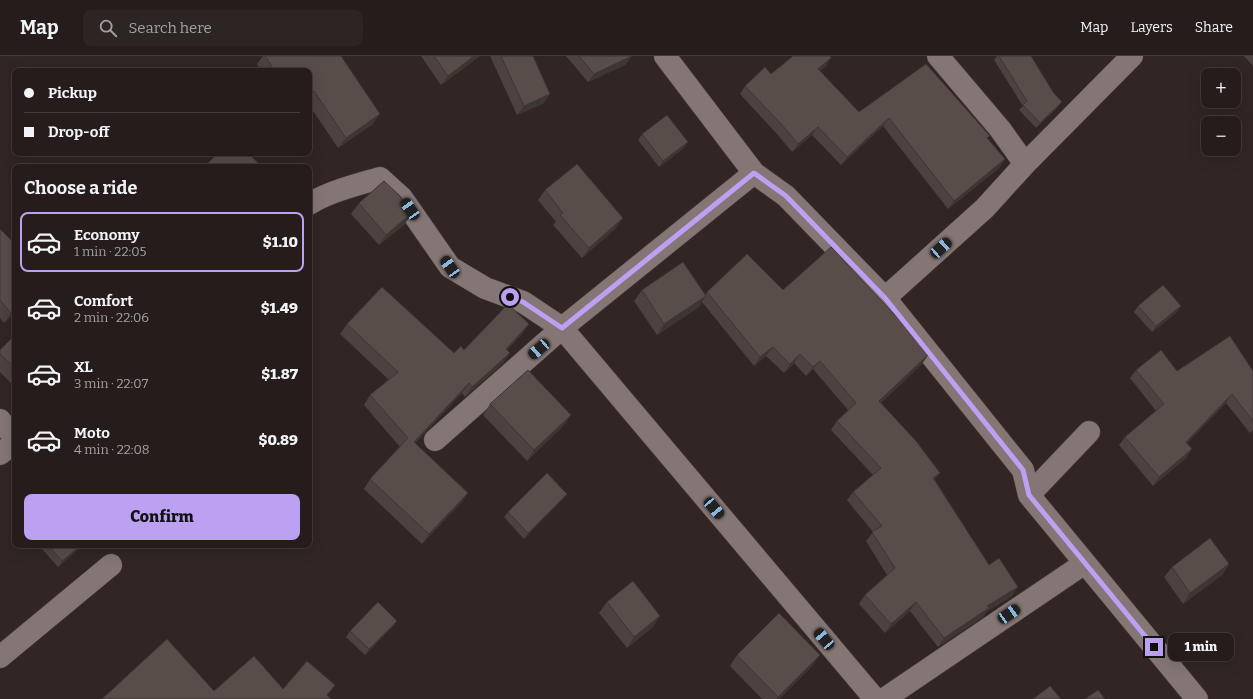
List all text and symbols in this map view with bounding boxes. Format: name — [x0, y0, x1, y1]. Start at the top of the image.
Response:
search box — [83, 10, 363, 46]
text: Map — [20, 16, 59, 39]
icon: search — [97, 17, 119, 39]
text: Search here — [129, 19, 212, 37]
text: Map — [1080, 19, 1108, 36]
text: Layers — [1130, 19, 1173, 36]
text: Share — [1195, 19, 1233, 36]
map controls — [1201, 68, 1241, 156]
button: + — [1201, 68, 1241, 108]
text: Pickup — [48, 84, 97, 102]
button: − — [1201, 116, 1241, 156]
text: Drop-off — [48, 123, 109, 141]
text: Choose a ride — [24, 177, 137, 199]
car — [398, 196, 422, 222]
icon: car — [26, 224, 62, 260]
text: Economy — [74, 226, 140, 244]
text: $1.10 — [263, 233, 298, 251]
car — [928, 236, 954, 260]
text: 1 min · 22:05 — [74, 244, 147, 259]
car — [438, 254, 462, 280]
route start — [501, 288, 519, 306]
icon: car — [26, 290, 62, 326]
text: Comfort — [74, 292, 133, 310]
text: $1.49 — [261, 299, 298, 317]
text: 2 min · 22:06 — [74, 310, 149, 325]
car — [526, 337, 552, 361]
icon: car — [26, 356, 62, 392]
text: XL — [74, 358, 93, 376]
text: $1.87 — [261, 365, 298, 383]
text: 3 min · 22:07 — [74, 376, 148, 391]
icon: car — [26, 422, 62, 458]
text: Moto — [74, 424, 110, 442]
text: $0.89 — [259, 431, 298, 449]
text: 4 min · 22:08 — [74, 442, 150, 457]
button: Confirm — [24, 494, 300, 540]
car — [702, 495, 726, 521]
car — [996, 602, 1022, 626]
car — [812, 626, 836, 652]
callout: 1 min — [1168, 633, 1234, 661]
route end — [1145, 638, 1163, 656]
text: 1 min — [1184, 639, 1218, 654]

